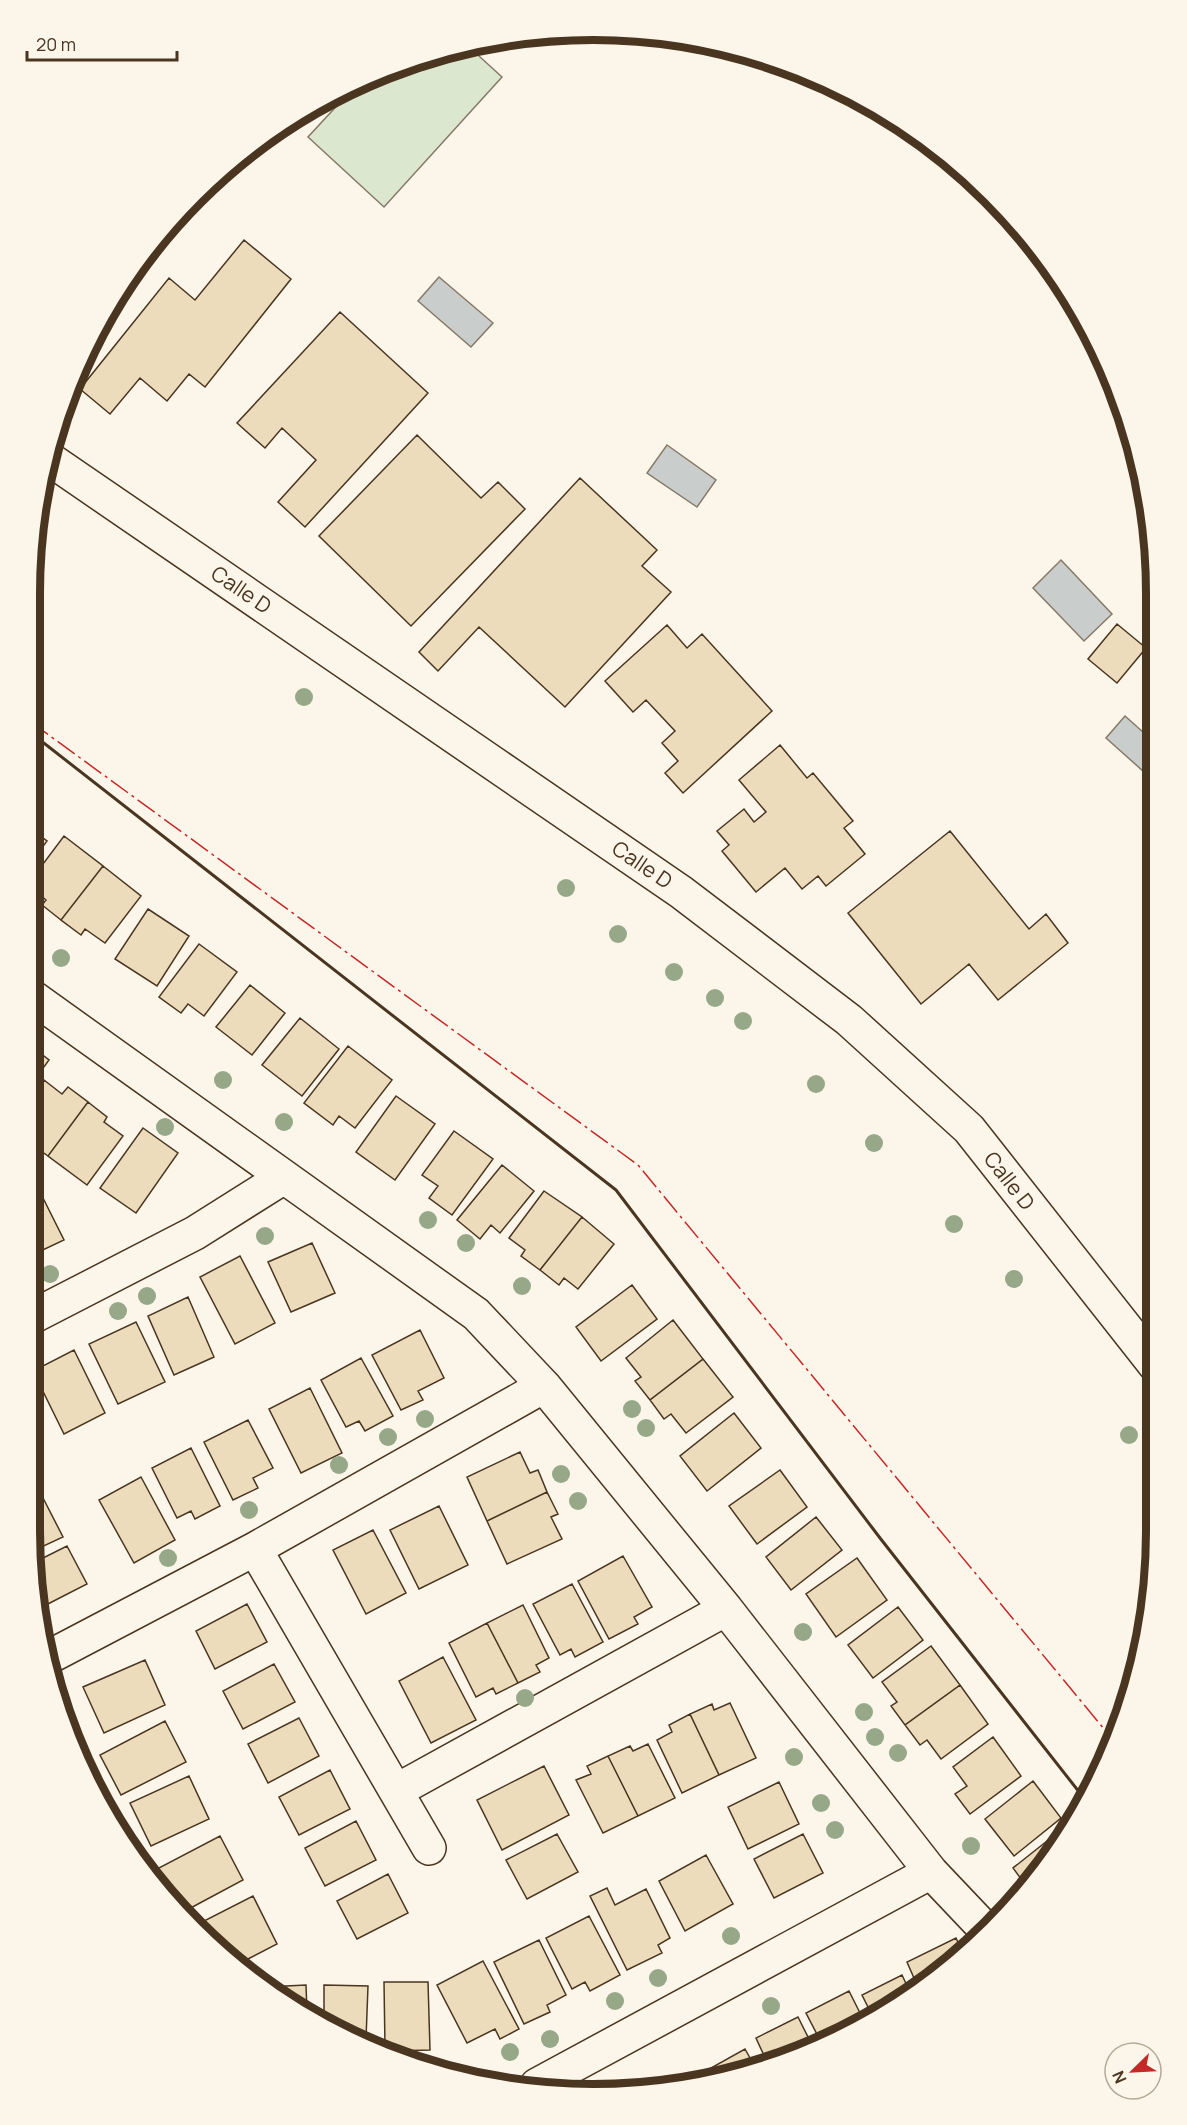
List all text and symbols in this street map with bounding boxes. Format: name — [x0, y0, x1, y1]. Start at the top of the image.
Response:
scale bar — [27, 24, 177, 62]
text: 20 m — [36, 32, 76, 56]
street label: Calle D — [206, 559, 277, 620]
street label: Calle D — [607, 834, 678, 895]
street label: Calle D — [978, 1145, 1041, 1215]
north arrow — [1103, 2041, 1163, 2101]
text: N — [1107, 2067, 1132, 2087]

